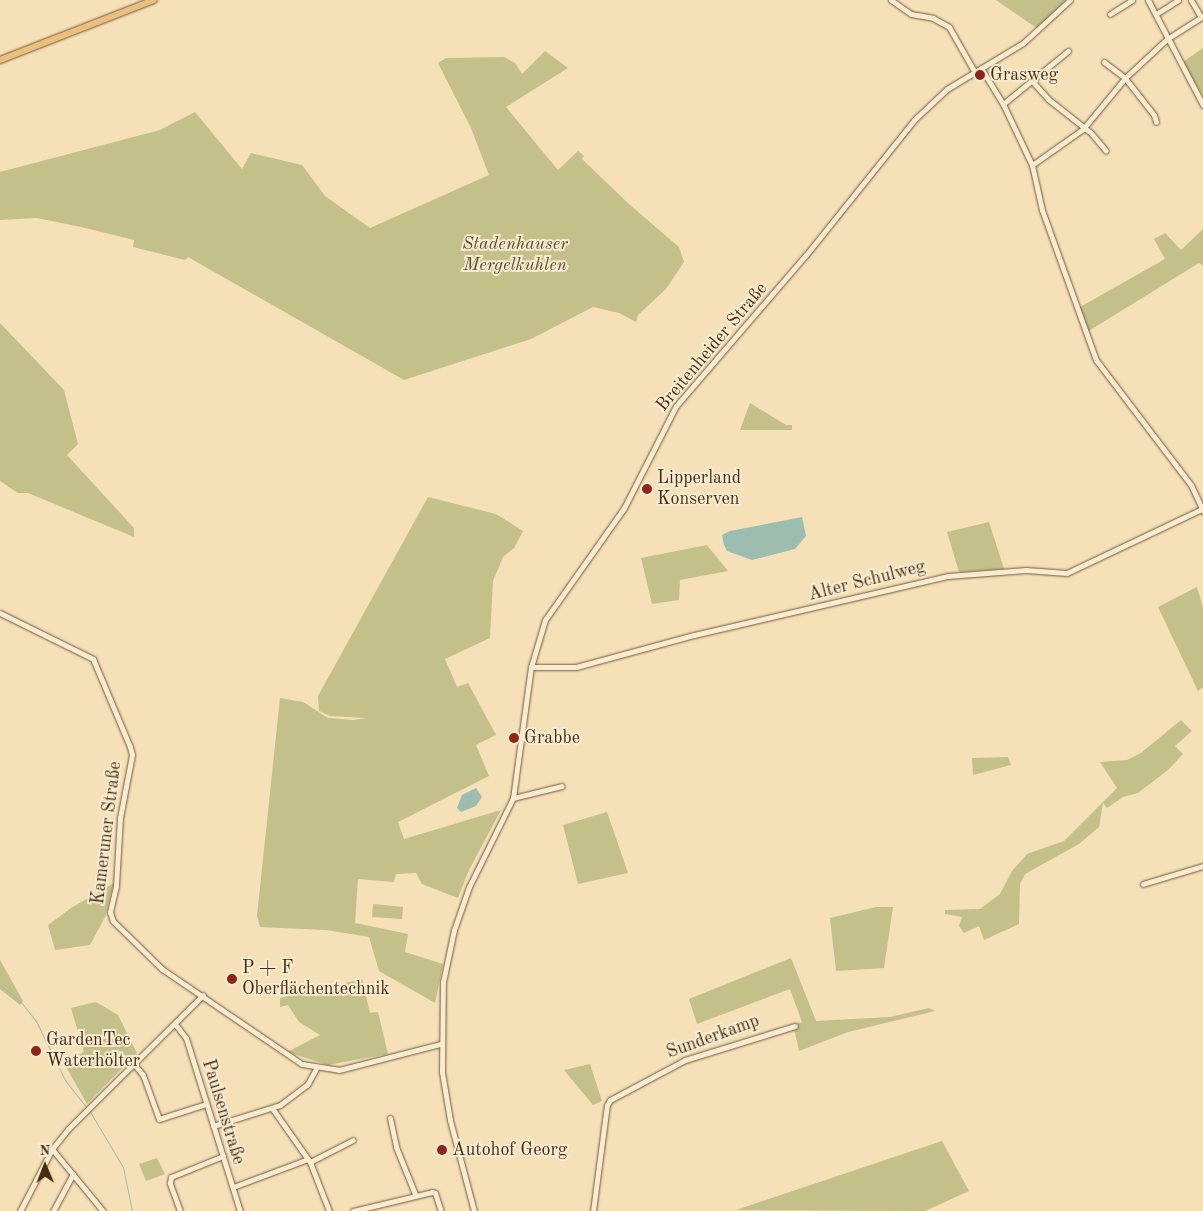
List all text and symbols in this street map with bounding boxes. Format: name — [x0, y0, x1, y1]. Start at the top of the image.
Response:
place label: Grasweg — [990, 64, 1058, 86]
marker: Grasweg — [974, 69, 986, 81]
park label: Stadenhauser Mergelkuhlen — [462, 234, 568, 276]
street label: Breitenheider Straße — [652, 278, 772, 416]
place label: Lipperland Konserven — [657, 468, 741, 510]
marker: Lipperland Konserven — [641, 483, 653, 495]
street label: Alter Schulweg — [806, 556, 928, 606]
place label: Grabbe — [524, 727, 580, 749]
marker: Grabbe — [508, 732, 520, 744]
street label: Kameruner Straße — [88, 760, 126, 906]
place label: P + F Oberflächentechnik — [242, 958, 390, 1001]
marker: P + F Oberflächentechnik — [226, 973, 238, 985]
street label: Sunderkamp — [664, 1010, 762, 1064]
place label: GardenTec Waterhölter — [46, 1030, 140, 1072]
marker: GardenTec Waterhölter — [30, 1045, 42, 1057]
street label: Paulsenstraße — [197, 1057, 249, 1167]
place label: Autohof Georg — [452, 1139, 568, 1161]
north arrow — [20, 1141, 70, 1191]
text: N — [39, 1144, 50, 1158]
marker: Autohof Georg — [436, 1144, 448, 1156]

